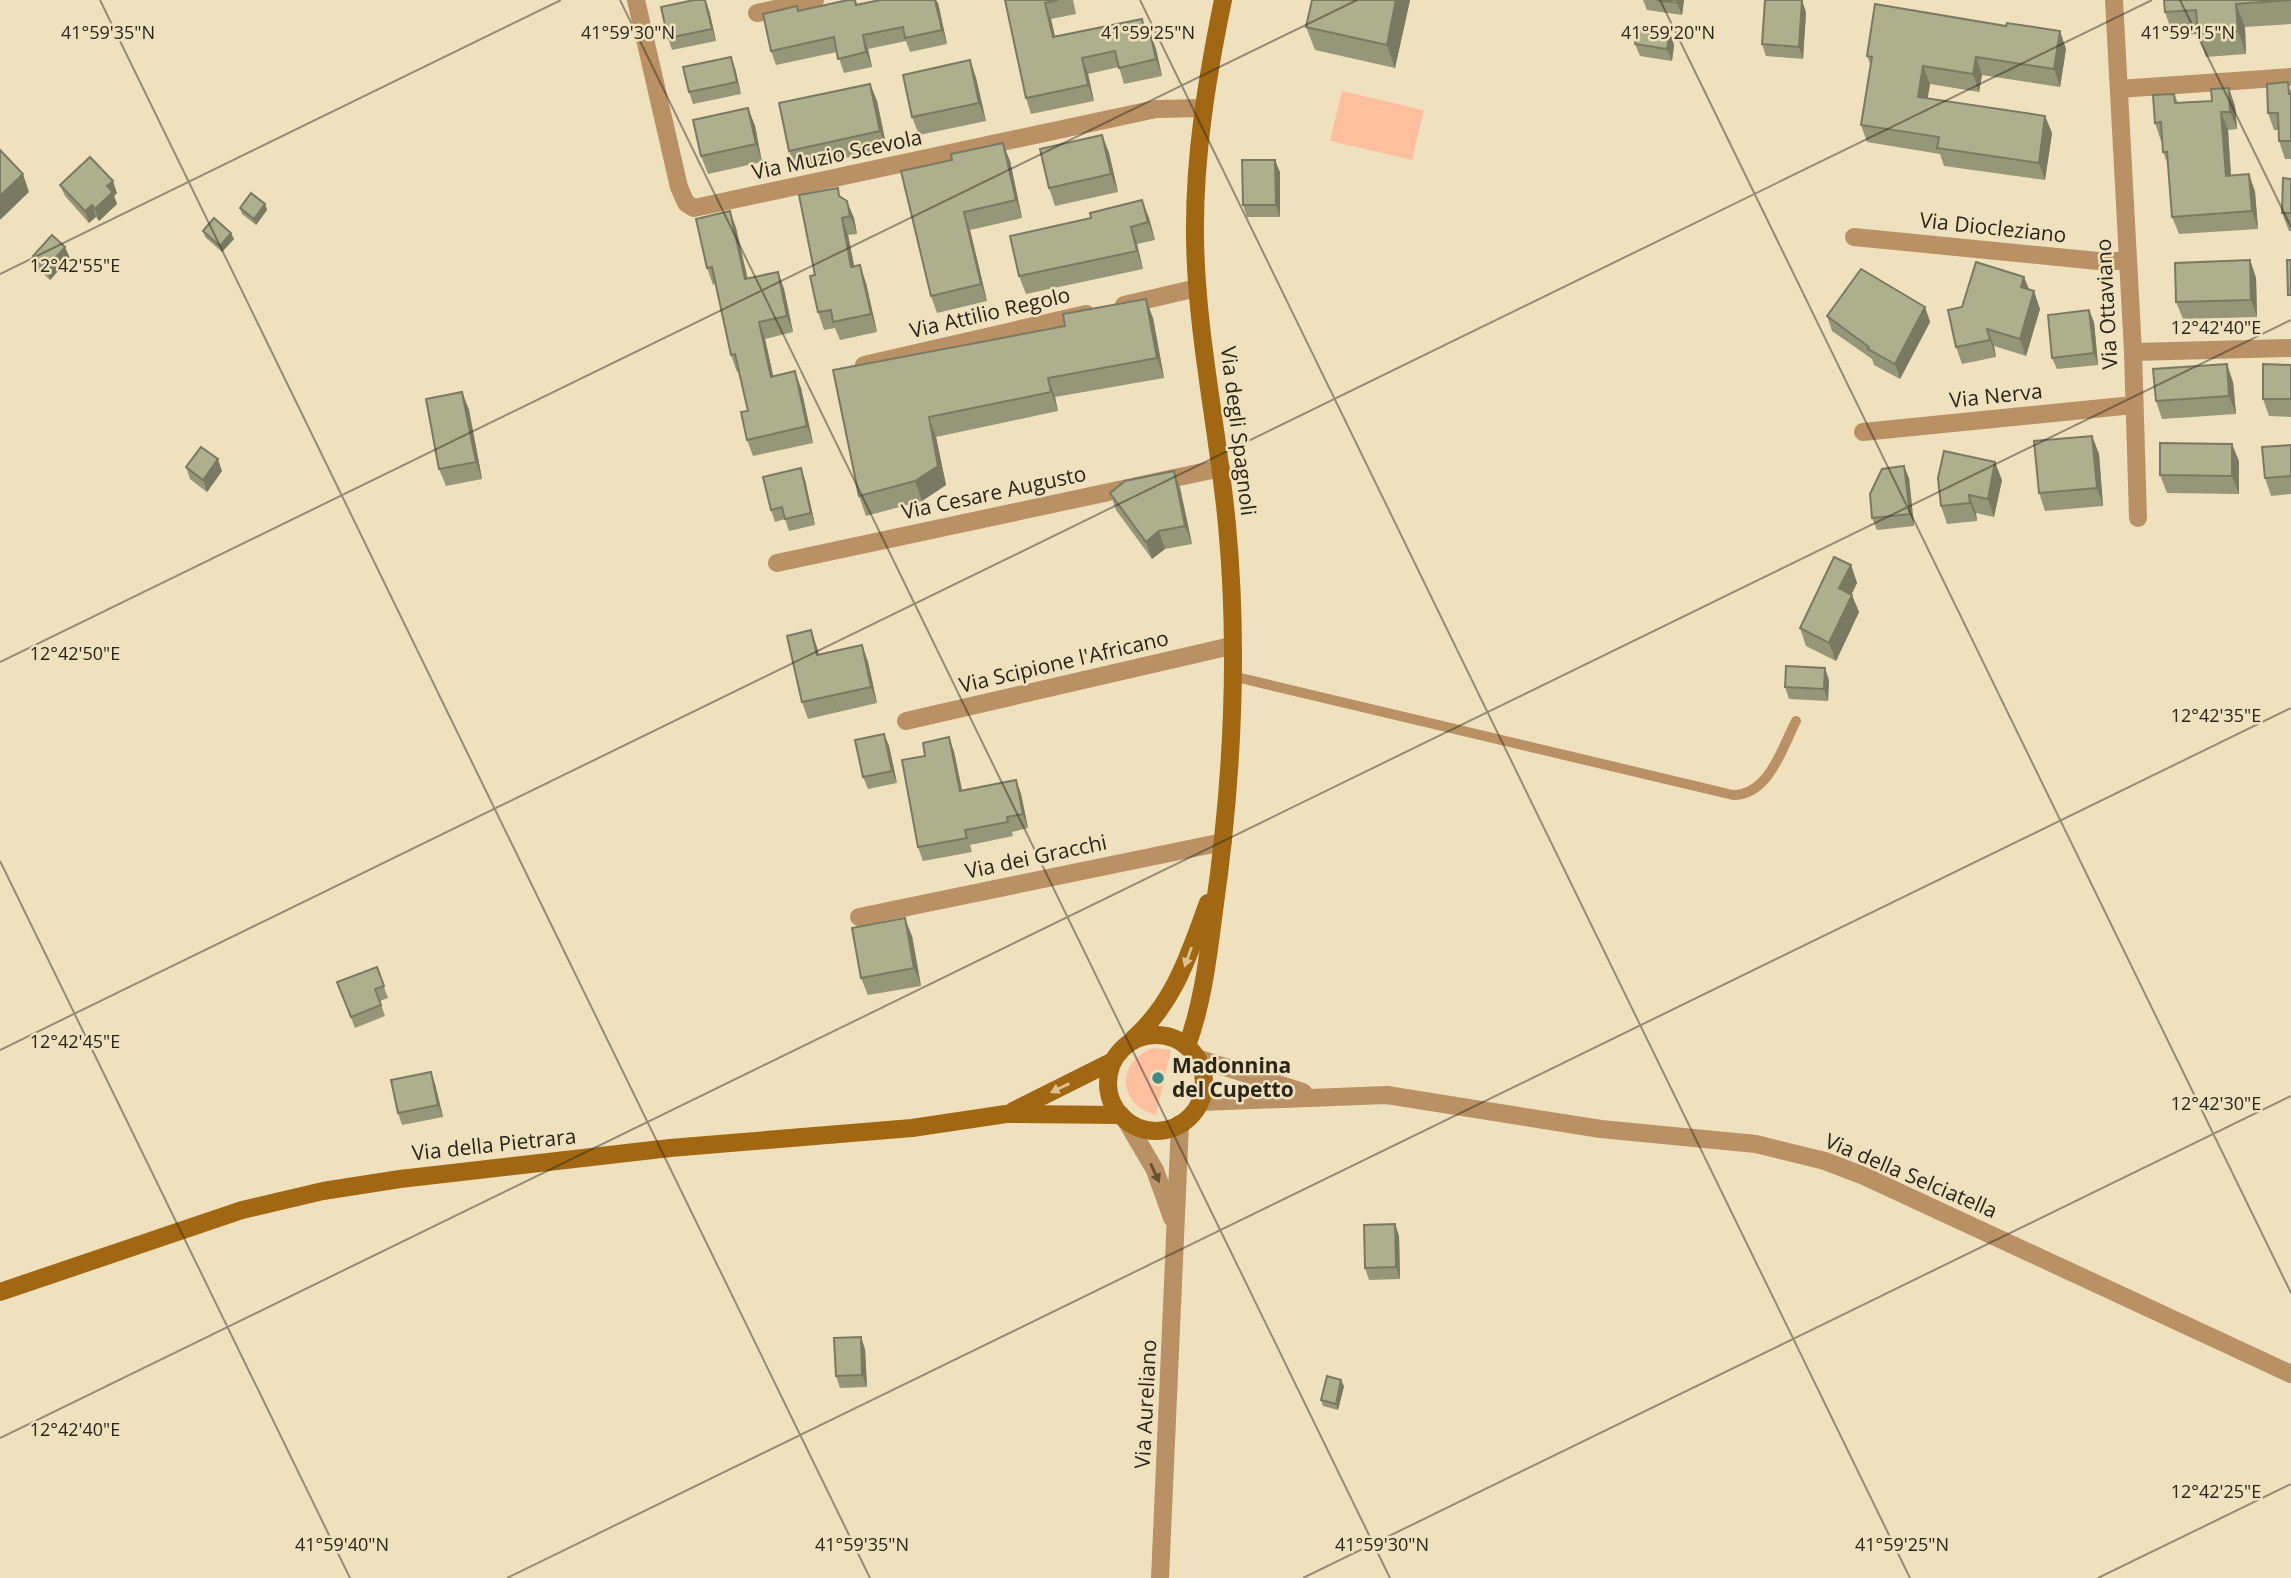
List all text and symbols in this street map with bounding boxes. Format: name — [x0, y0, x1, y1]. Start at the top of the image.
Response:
text: 41°59'35"N — [61, 20, 155, 44]
text: 41°59'30"N — [581, 20, 675, 44]
text: 41°59'25"N — [1101, 20, 1195, 44]
text: 41°59'20"N — [1621, 20, 1715, 44]
text: 41°59'15"N — [2141, 20, 2235, 44]
street label: Via Muzio Scevola — [749, 122, 925, 186]
street label: Via Diocleziano — [1918, 205, 2068, 249]
street label: Via Ottaviano — [2089, 238, 2123, 370]
text: 12°42'55"E — [30, 253, 120, 277]
street label: Via Attilio Regolo — [907, 280, 1073, 344]
text: 12°42'40"E — [2171, 315, 2261, 339]
street label: Via degli Spagnoli — [1215, 345, 1263, 517]
street label: Via Nerva — [1948, 376, 2044, 414]
street label: Via Cesare Augusto — [899, 459, 1089, 525]
street label: Via Scipione l'Africano — [956, 623, 1171, 699]
text: 12°42'50"E — [30, 641, 120, 665]
text: 12°42'35"E — [2171, 703, 2261, 727]
street label: Via dei Gracchi — [962, 827, 1109, 885]
one-way arrow — [1182, 947, 1193, 968]
text: 12°42'45"E — [30, 1029, 120, 1053]
place label: Madonnina del Cupetto — [1172, 1051, 1294, 1103]
marker: Madonnina del Cupetto — [1150, 1070, 1166, 1086]
one-way arrow — [1050, 1083, 1070, 1094]
text: 12°42'30"E — [2171, 1091, 2261, 1115]
street label: Via della Pietrara — [410, 1121, 577, 1167]
street label: Via della Selciatella — [1821, 1126, 2002, 1224]
one-way arrow — [1149, 1163, 1161, 1183]
street label: Via Aureliano — [1128, 1339, 1162, 1469]
text: 12°42'40"E — [30, 1417, 120, 1441]
text: 12°42'25"E — [2171, 1479, 2261, 1503]
text: 41°59'40"N — [295, 1532, 389, 1556]
text: 41°59'35"N — [815, 1532, 909, 1556]
text: 41°59'30"N — [1335, 1532, 1429, 1556]
text: 41°59'25"N — [1855, 1532, 1949, 1556]

